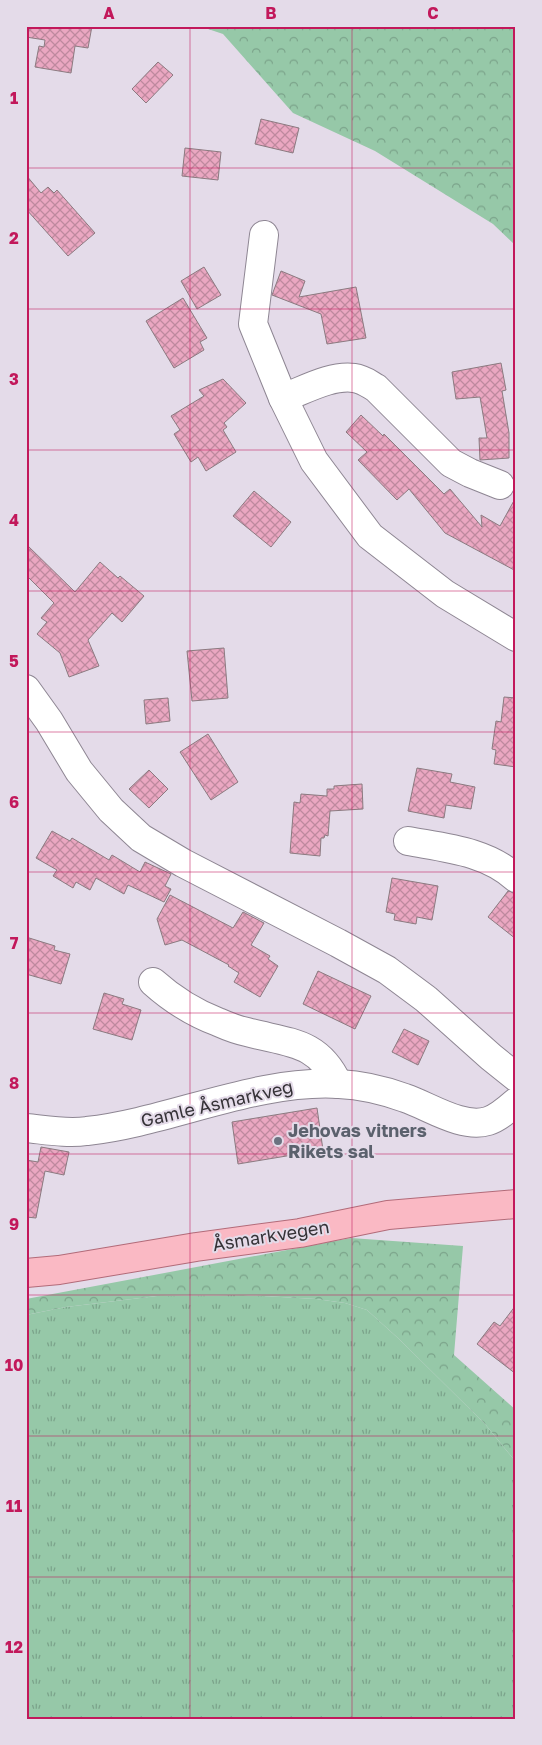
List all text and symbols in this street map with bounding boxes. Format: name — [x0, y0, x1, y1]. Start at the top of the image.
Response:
text: A — [103, 3, 115, 23]
text: B — [265, 3, 277, 23]
text: C — [427, 3, 439, 23]
text: 1 — [10, 88, 18, 108]
text: 2 — [9, 228, 19, 248]
text: 3 — [9, 369, 19, 389]
text: 4 — [9, 510, 19, 530]
text: 5 — [9, 651, 19, 671]
text: 6 — [9, 792, 19, 812]
text: 7 — [10, 933, 19, 953]
text: 8 — [9, 1073, 19, 1093]
street label: Gamle Åsmarkveg — [139, 1075, 295, 1131]
place label: Jehovas vitners Rikets sal — [288, 1119, 427, 1162]
marker: Jehovas vitners Rikets sal — [272, 1135, 284, 1147]
text: 9 — [9, 1214, 19, 1234]
street label: Åsmarkvegen — [211, 1215, 331, 1255]
text: 10 — [5, 1355, 23, 1375]
text: 11 — [6, 1496, 22, 1516]
text: 12 — [5, 1637, 23, 1657]

